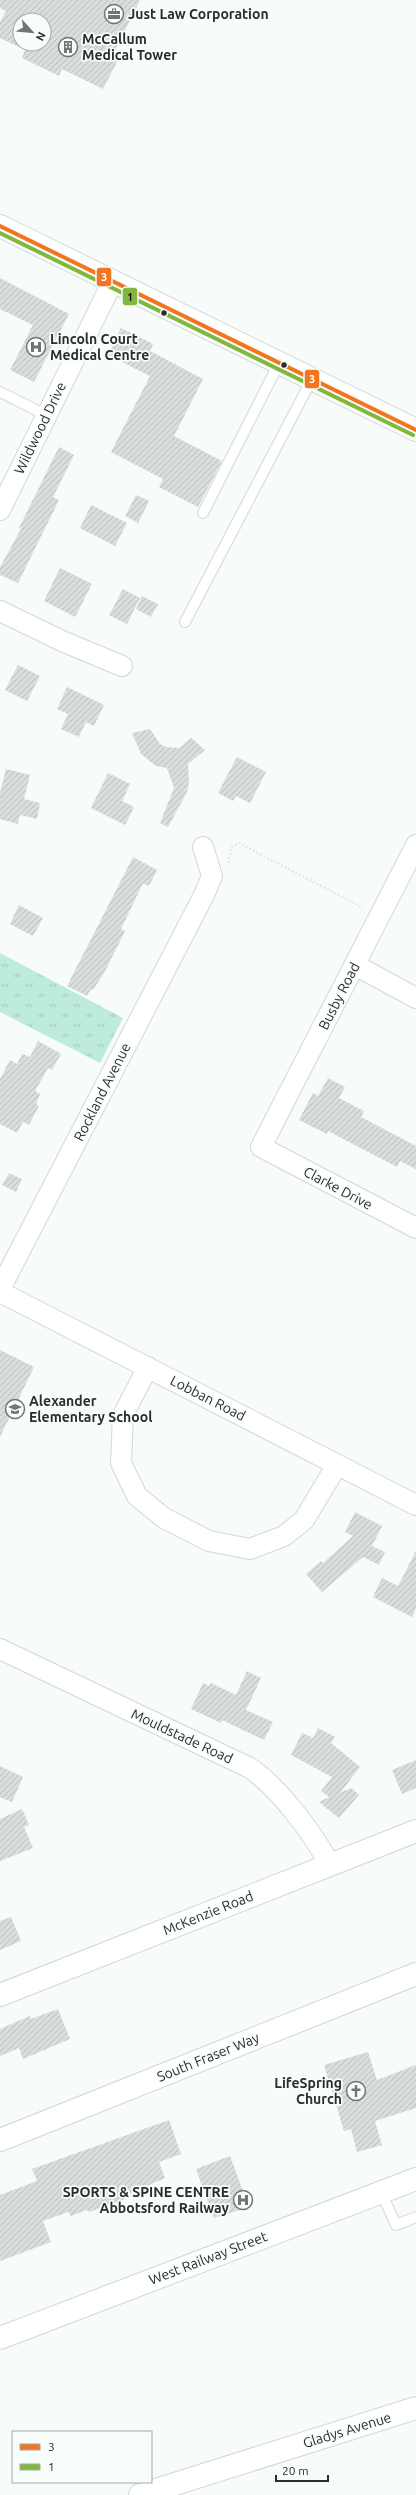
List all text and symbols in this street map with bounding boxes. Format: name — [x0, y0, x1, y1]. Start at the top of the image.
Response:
office icon: Just Law Corporation — [103, 3, 125, 25]
place label: Just Law Corporation — [128, 6, 269, 22]
north arrow — [12, 12, 52, 52]
text: N — [34, 30, 48, 43]
place label: McCallum Medical Tower — [82, 31, 177, 63]
building icon: McCallum Medical Tower — [57, 36, 79, 58]
line badge: 3 — [96, 267, 112, 287]
text: 3 — [101, 271, 107, 283]
line badge: 1 — [122, 287, 138, 306]
text: 1 — [127, 291, 133, 303]
unlabelled marker — [159, 308, 169, 318]
place label: Lincoln Court Medical Centre — [50, 331, 149, 363]
hospital icon: Lincoln Court Medical Centre — [25, 336, 47, 358]
unlabelled marker — [279, 360, 289, 370]
line badge: 3 — [304, 369, 320, 389]
text: 3 — [309, 373, 315, 385]
street label: Wildwood Drive — [11, 379, 69, 477]
street label: Busby Road — [315, 960, 363, 1032]
street label: Rockland Avenue — [70, 1040, 134, 1144]
street label: Clarke Drive — [301, 1163, 375, 1213]
street label: Lobban Road — [168, 1372, 248, 1424]
place label: Alexander Elementary School — [29, 1393, 152, 1425]
school or university icon: Alexander Elementary School — [4, 1398, 26, 1420]
street label: Mouldstade Road — [129, 1705, 235, 1767]
street label: McKenzie Road — [161, 1888, 255, 1938]
street label: South Fraser Way — [155, 2029, 262, 2085]
place label: LifeSpring Church — [274, 2075, 342, 2107]
church icon: LifeSpring Church — [345, 2080, 367, 2102]
place label: SPORTS & SPINE CENTRE Abbotsford Railway — [63, 2184, 230, 2216]
hospital icon: SPORTS & SPINE CENTRE Abbotsford Railway — [232, 2189, 254, 2211]
street label: West Railway Street — [147, 2228, 270, 2288]
street label: Gladys Avenue — [301, 2409, 393, 2451]
legend — [12, 2431, 152, 2483]
text: 3 — [48, 2440, 55, 2453]
scale bar — [276, 2457, 328, 2483]
text: 1 — [48, 2460, 55, 2473]
text: 20 m — [282, 2464, 309, 2477]

